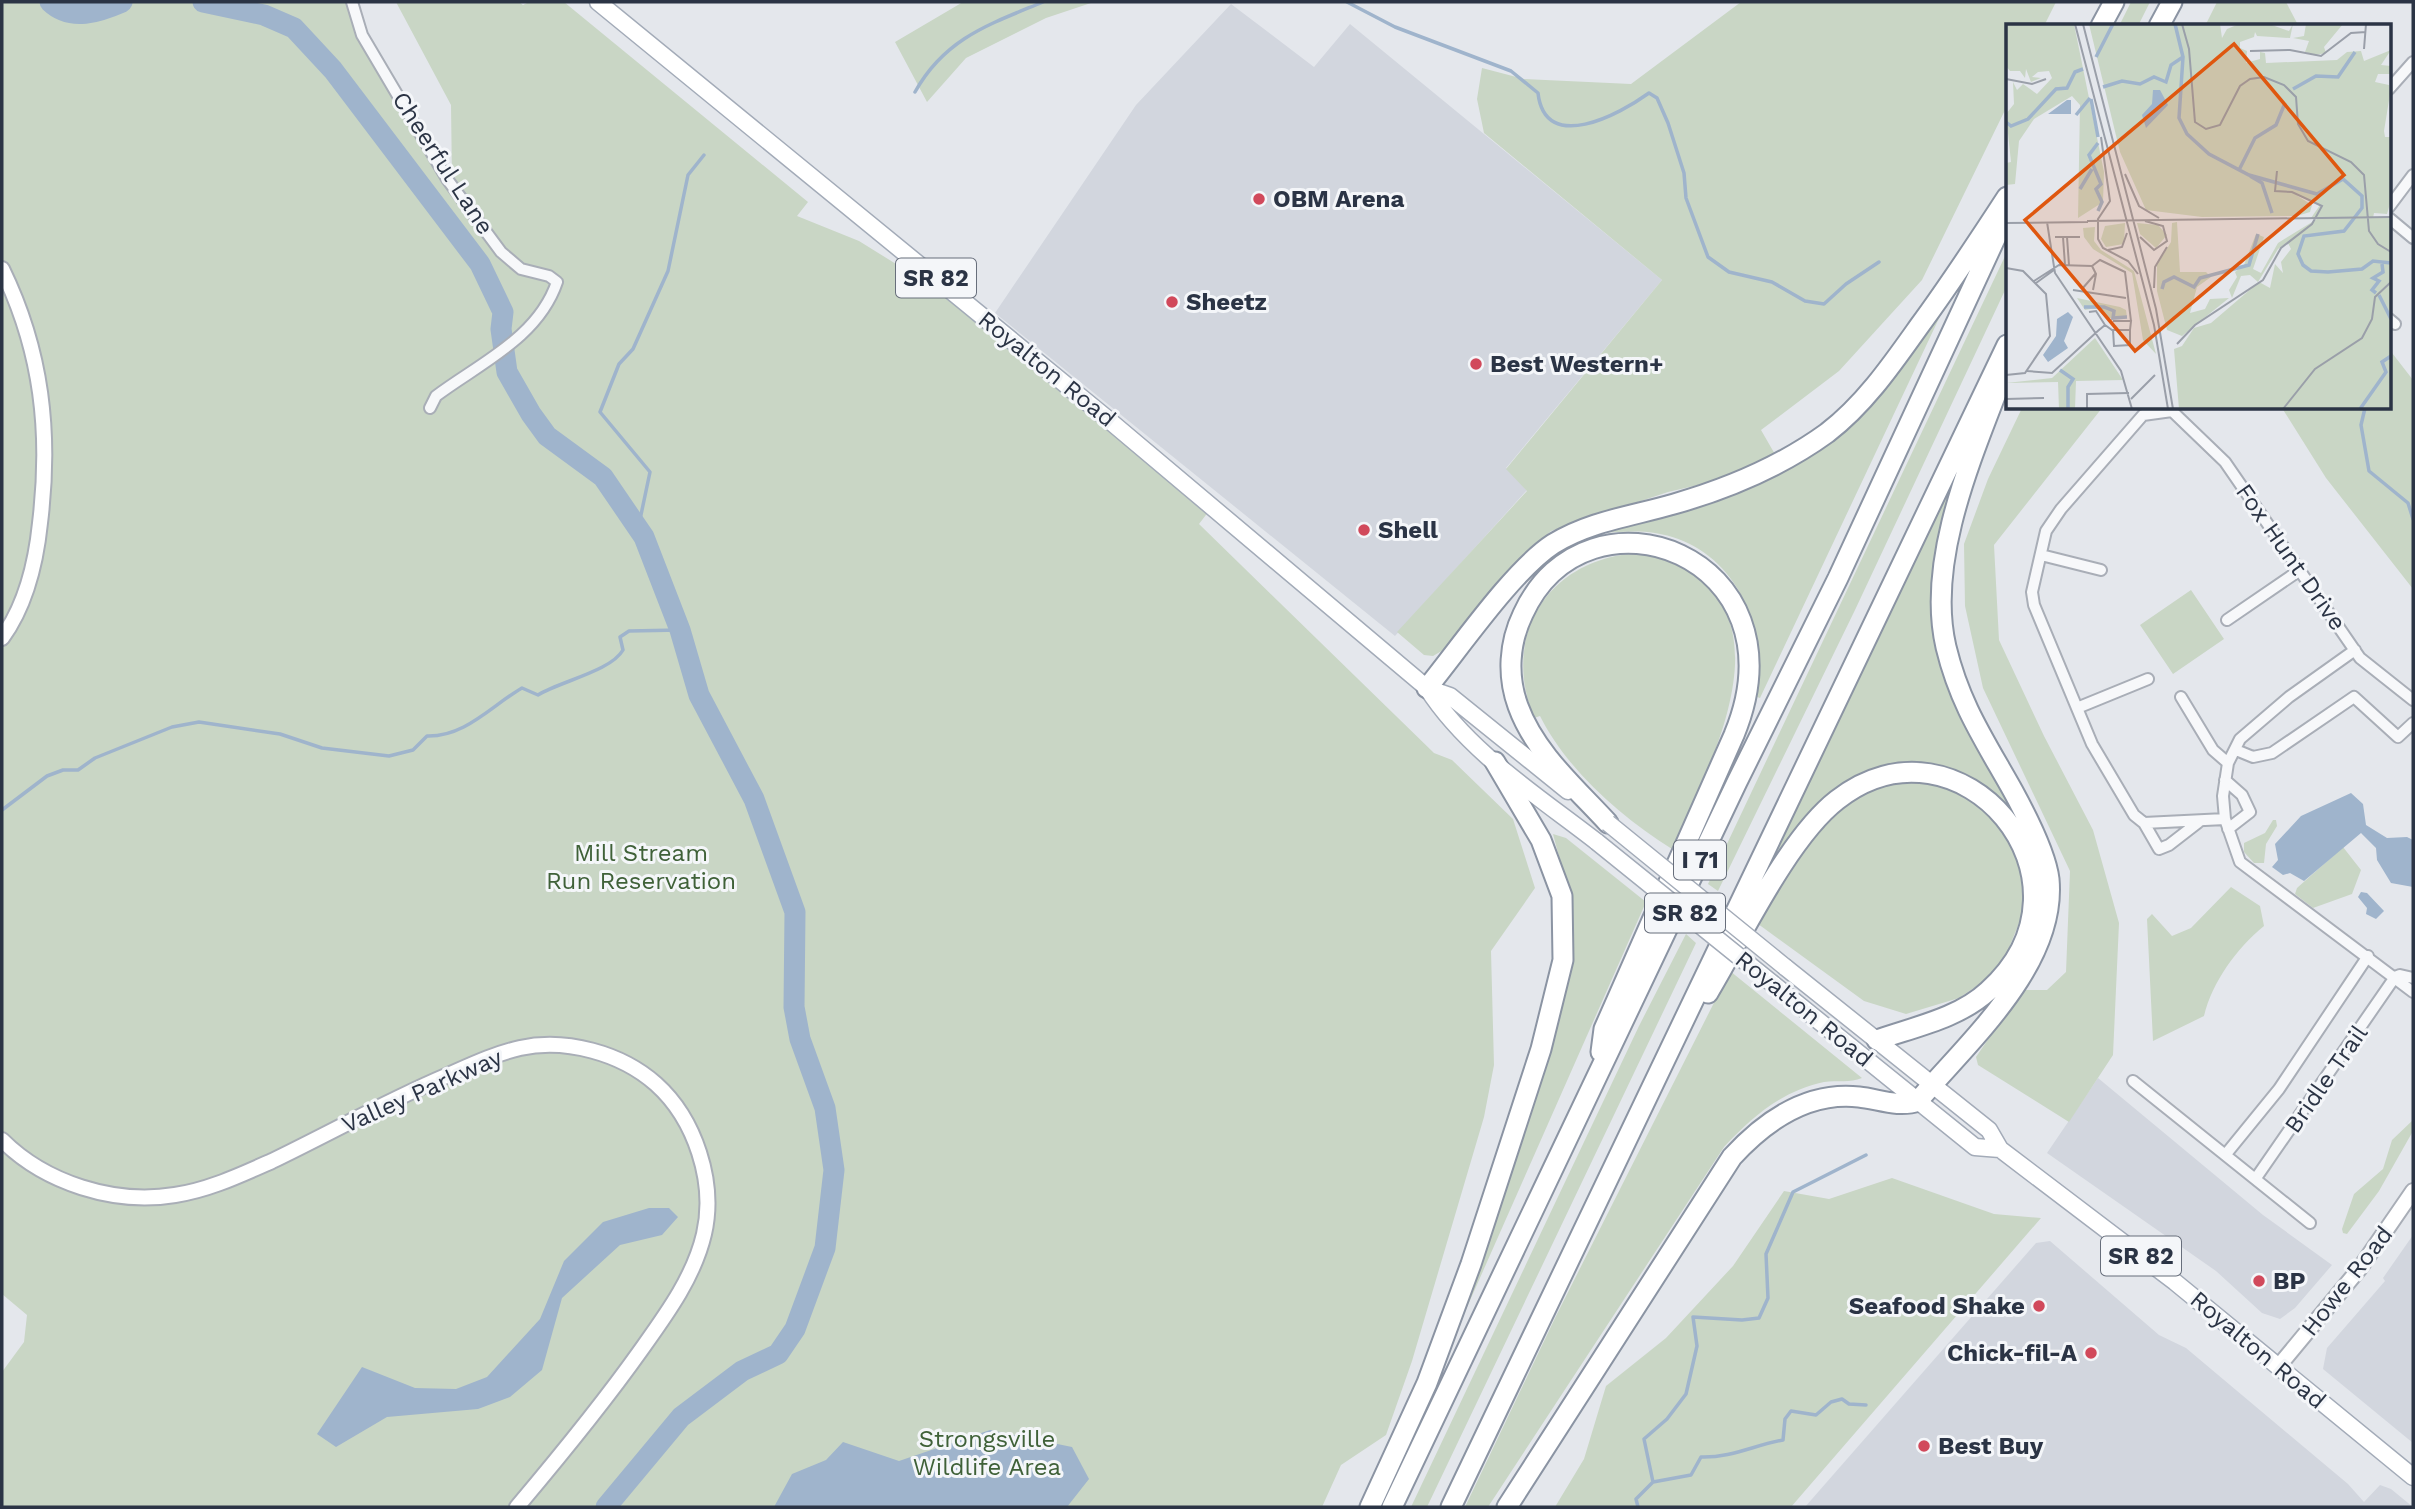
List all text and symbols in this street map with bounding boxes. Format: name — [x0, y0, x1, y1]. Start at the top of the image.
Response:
inset map — [2006, 24, 2390, 410]
street label: Cheerful Lane — [386, 86, 500, 240]
place label: OBM Arena — [1273, 185, 1404, 213]
marker: OBM Arena — [1251, 191, 1267, 207]
road number: SR 82 — [896, 258, 976, 298]
place label: Sheetz — [1186, 288, 1267, 316]
marker: Sheetz — [1164, 294, 1180, 310]
street label: Royalton Road — [973, 305, 1121, 433]
place label: Best Western+ — [1490, 350, 1663, 378]
marker: Best Western+ — [1468, 356, 1484, 372]
street label: Fox Hunt Drive — [2230, 478, 2352, 636]
place label: Shell — [1378, 516, 1438, 544]
marker: Shell — [1356, 522, 1372, 538]
park label: Mill Stream Run Reservation — [546, 839, 736, 895]
road number: I 71 — [1674, 840, 1726, 880]
road number: SR 82 — [1645, 893, 1725, 932]
street label: Royalton Road — [1730, 945, 1878, 1073]
street label: Bridle Trail — [2279, 1019, 2374, 1138]
street label: Valley Parkway — [338, 1043, 507, 1139]
street label: Howe Road — [2295, 1220, 2399, 1342]
road number: SR 82 — [2101, 1236, 2181, 1275]
place label: BP — [2273, 1267, 2305, 1295]
marker: BP — [2251, 1273, 2267, 1289]
street label: Royalton Road — [2185, 1285, 2331, 1415]
place label: Seafood Shake — [1849, 1292, 2025, 1320]
marker: Seafood Shake — [2031, 1298, 2047, 1314]
place label: Chick-fil-A — [1947, 1339, 2078, 1367]
marker: Chick-fil-A — [2083, 1345, 2099, 1361]
park label: Strongsville Wildlife Area — [913, 1425, 1061, 1481]
place label: Best Buy — [1938, 1432, 2044, 1460]
marker: Best Buy — [1916, 1438, 1932, 1454]

